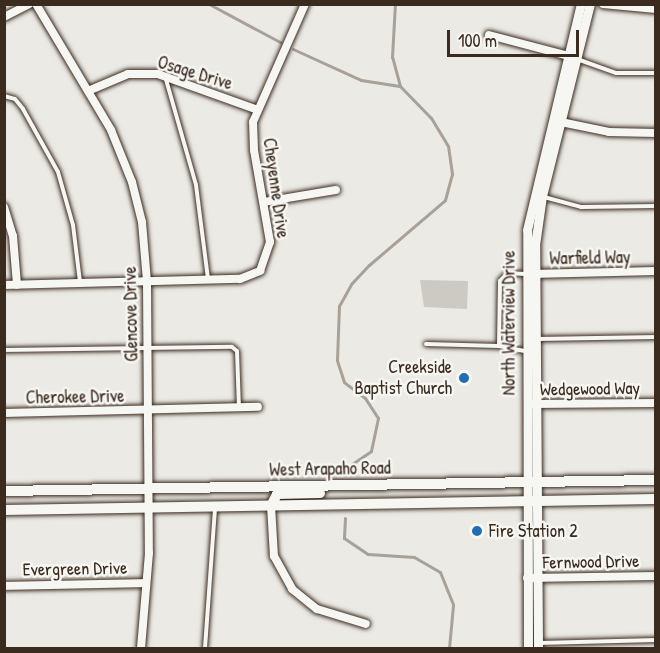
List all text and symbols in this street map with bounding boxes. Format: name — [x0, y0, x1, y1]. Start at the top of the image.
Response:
scale bar — [450, 18, 582, 56]
text: 100 m — [458, 28, 497, 53]
street label: Osage Drive — [155, 51, 235, 95]
street label: Cheyenne Drive — [258, 137, 294, 239]
street label: Warfield Way — [549, 246, 631, 270]
street label: North Waterview Drive — [498, 251, 520, 395]
street label: Glencove Drive — [119, 266, 143, 362]
place label: Creekside Baptist Church — [355, 357, 452, 400]
marker: Creekside Baptist Church — [457, 371, 471, 385]
street label: Wedgewood Way — [540, 377, 640, 401]
street label: Cherokee Drive — [26, 385, 124, 409]
street label: West Arapaho Road — [269, 457, 391, 481]
place label: Fire Station 2 — [489, 520, 578, 542]
marker: Fire Station 2 — [470, 524, 484, 538]
street label: Fernwood Drive — [542, 550, 640, 574]
street label: Evergreen Drive — [22, 557, 128, 581]

